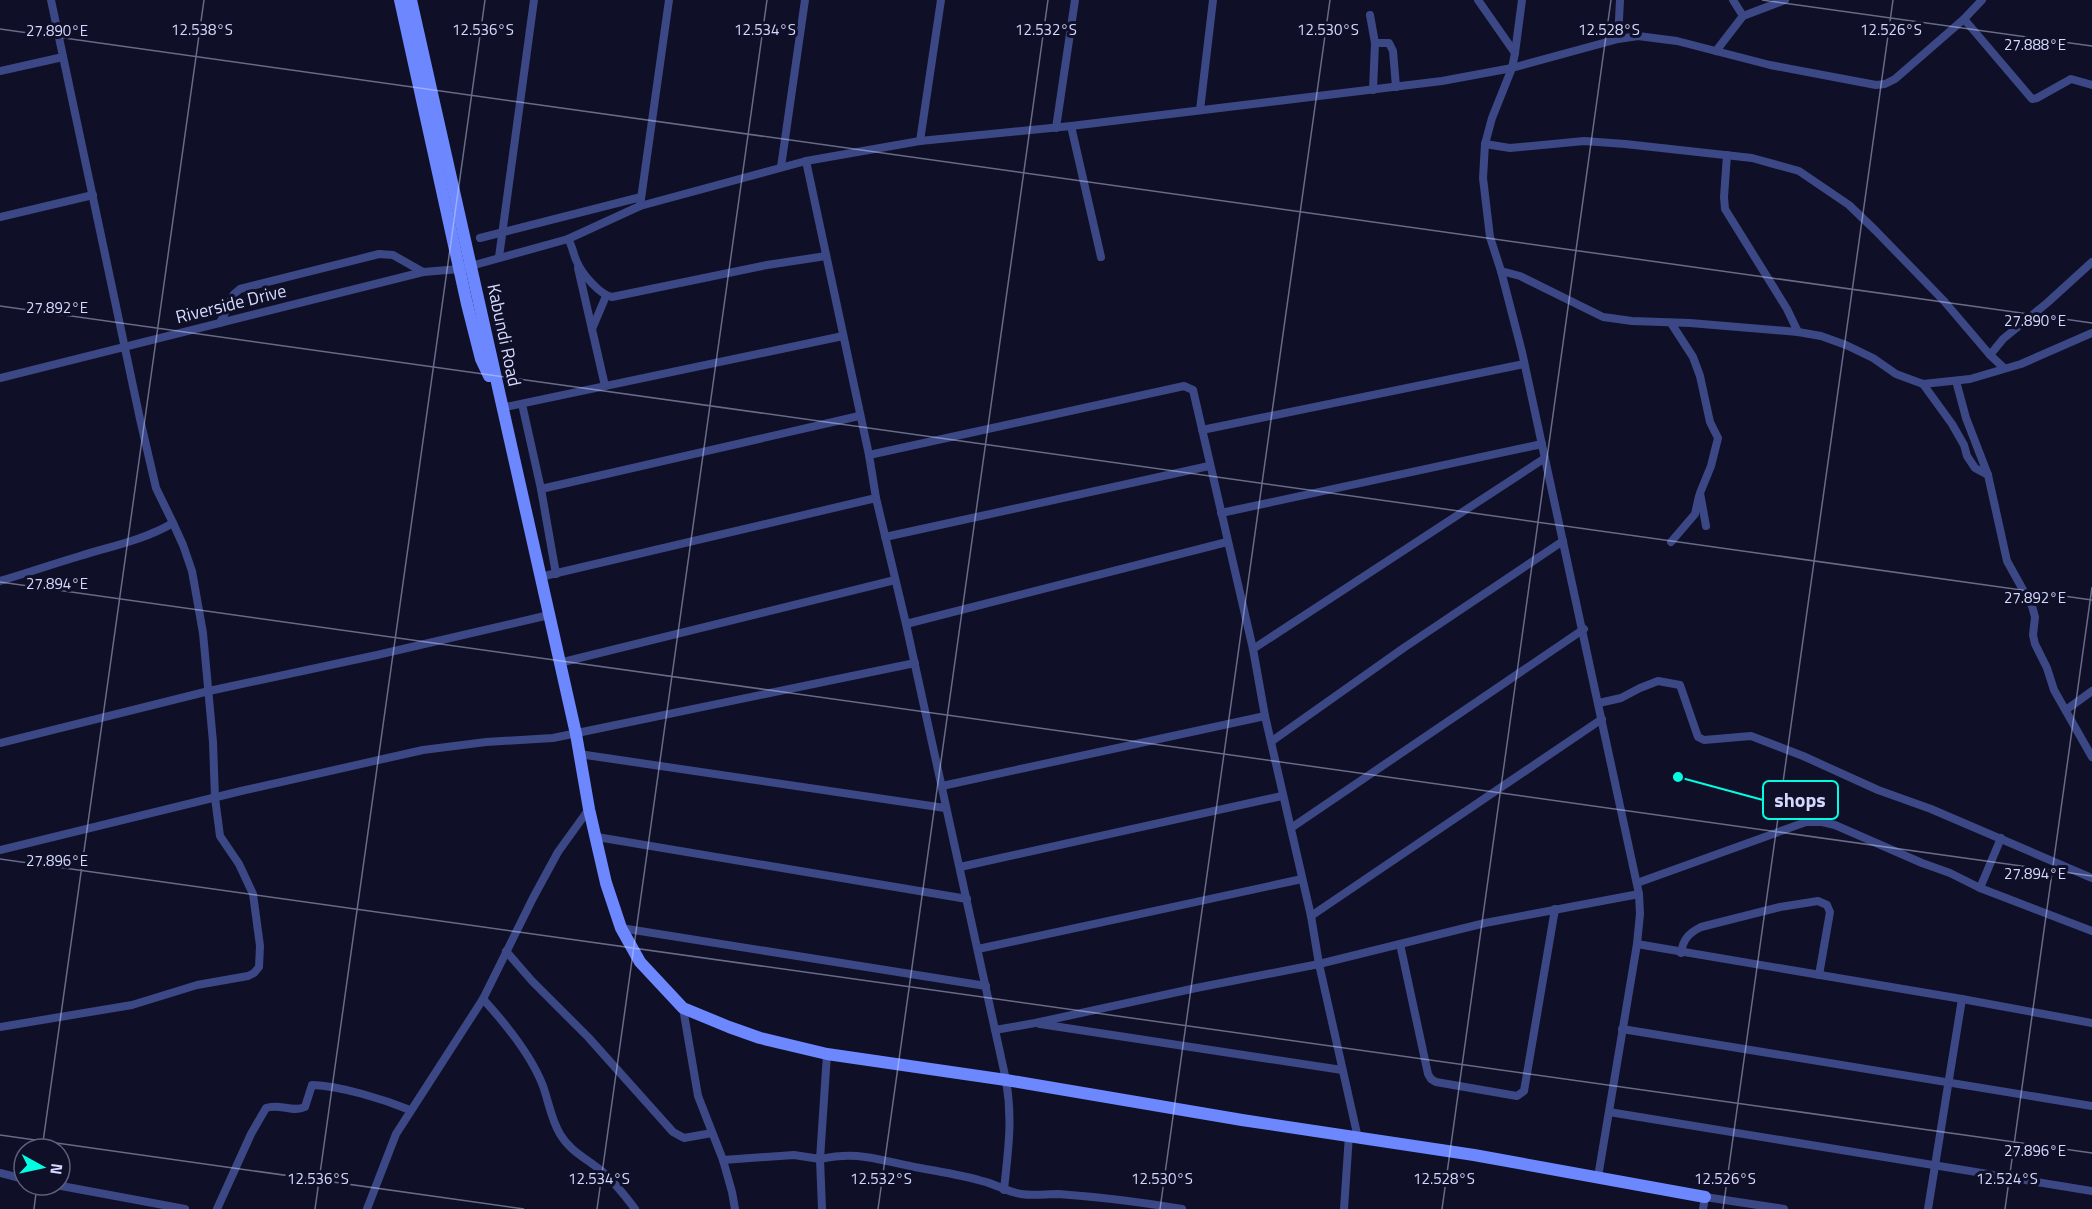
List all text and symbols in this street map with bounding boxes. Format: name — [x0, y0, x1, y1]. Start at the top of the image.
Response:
text: 12.538°S — [171, 18, 233, 41]
text: 12.536°S — [452, 18, 514, 41]
text: 12.534°S — [734, 18, 796, 41]
text: 12.532°S — [1015, 18, 1077, 41]
text: 12.530°S — [1297, 18, 1359, 41]
text: 12.528°S — [1578, 18, 1640, 41]
text: 12.526°S — [1860, 18, 1922, 41]
text: 27.890°E — [26, 19, 88, 42]
text: 27.888°E — [2004, 33, 2066, 56]
street label: Riverside Drive — [173, 277, 289, 330]
street label: Kabundi Road — [480, 281, 529, 389]
text: 27.892°E — [26, 296, 88, 319]
text: 27.890°E — [2004, 309, 2066, 332]
text: 27.894°E — [26, 572, 88, 595]
text: 27.892°E — [2004, 586, 2066, 609]
callout: shops — [1763, 781, 1838, 819]
text: shops — [1774, 784, 1826, 815]
text: 27.896°E — [26, 849, 88, 872]
text: 27.894°E — [2004, 862, 2066, 885]
north arrow — [12, 1137, 72, 1197]
text: 27.896°E — [2004, 1139, 2066, 1162]
text: N — [44, 1162, 70, 1176]
text: 12.536°S — [287, 1167, 349, 1190]
text: 12.534°S — [568, 1167, 630, 1190]
text: 12.532°S — [850, 1167, 912, 1190]
text: 12.530°S — [1131, 1167, 1193, 1190]
text: 12.528°S — [1413, 1167, 1475, 1190]
text: 12.526°S — [1694, 1167, 1756, 1190]
text: 12.524°S — [1976, 1167, 2038, 1190]

